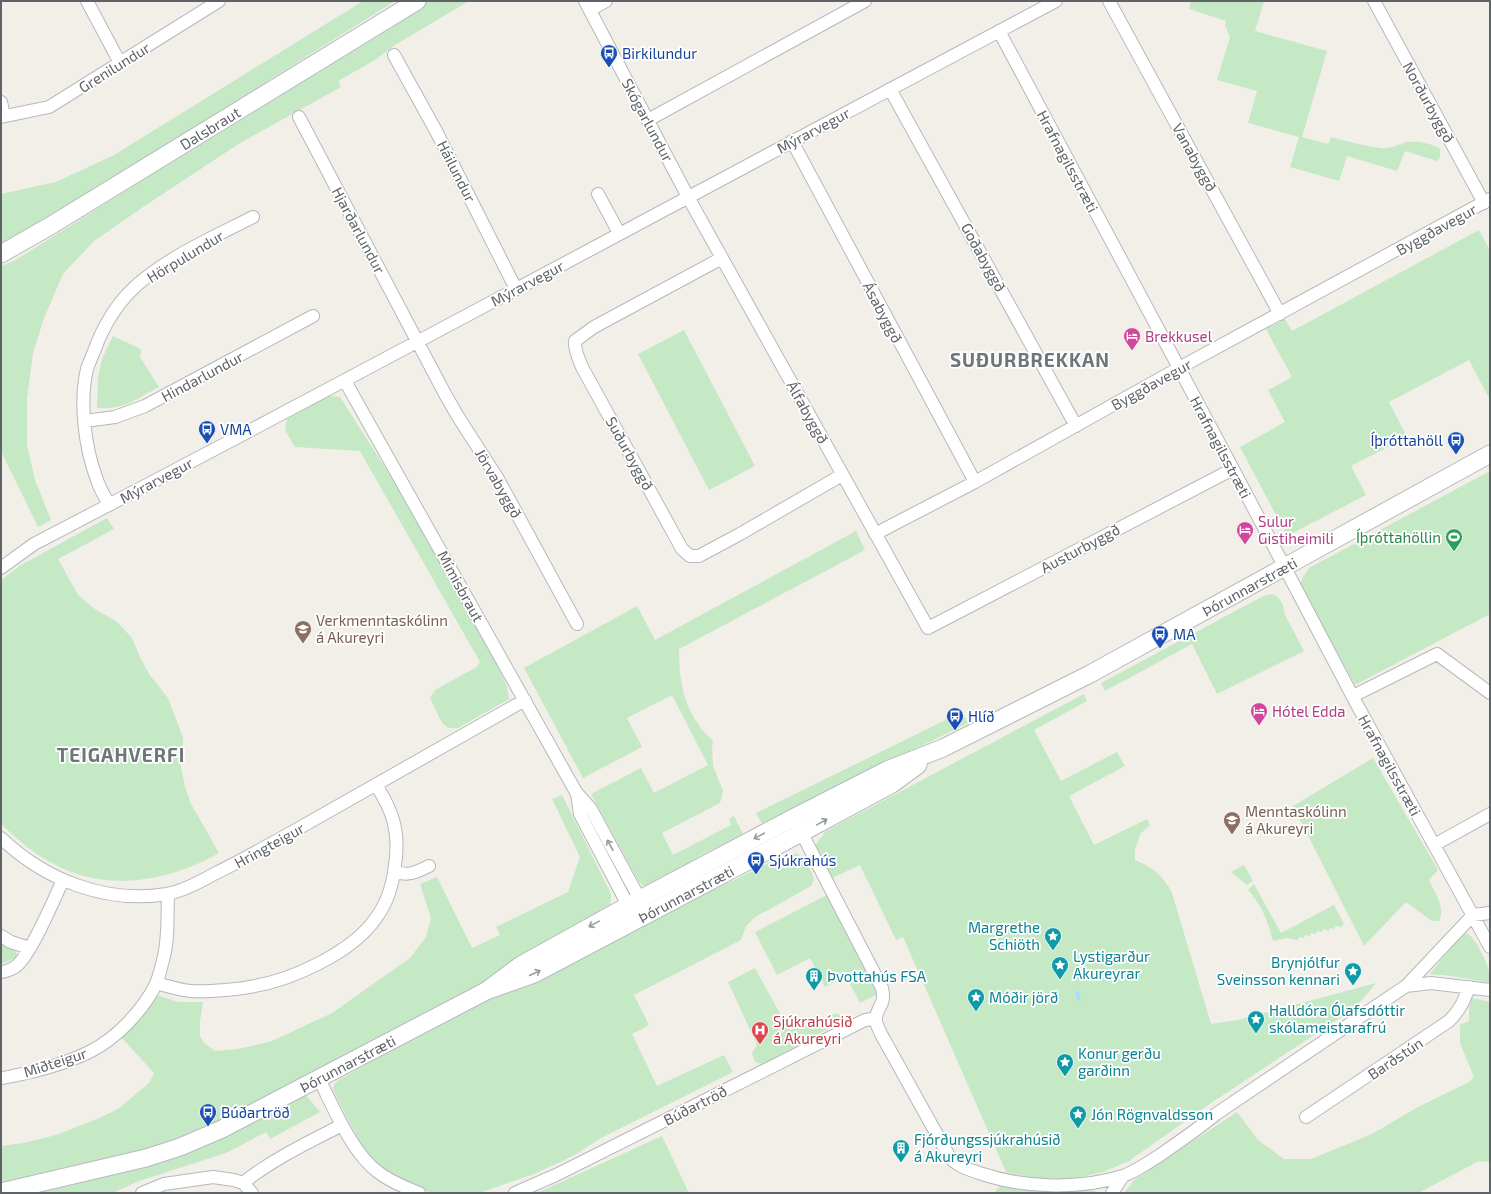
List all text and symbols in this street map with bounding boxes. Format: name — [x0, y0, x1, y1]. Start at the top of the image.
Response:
street label: Grenilundur — [75, 38, 153, 96]
bus stop icon: Birkilundur — [599, 43, 619, 68]
place label: Birkilundur — [622, 44, 697, 62]
street label: Norðurbyggð — [1399, 59, 1459, 145]
street label: Skógarlundur — [619, 75, 677, 165]
street label: Dalsbraut — [176, 103, 244, 153]
street label: Mýrarvegur — [773, 103, 853, 157]
street label: Hrafnagilsstræti — [1034, 107, 1102, 215]
street label: Vanabyggð — [1169, 120, 1221, 194]
street label: Háilundur — [434, 137, 480, 205]
street label: Hjarðarlundur — [328, 184, 389, 277]
street label: Byggðavegur — [1393, 199, 1479, 259]
street label: Goðabyggð — [958, 220, 1010, 294]
street label: Hörpulundur — [143, 226, 227, 286]
street label: Mýrarvegur — [487, 256, 567, 310]
street label: Ásabyggð — [859, 278, 907, 346]
hotel icon: Brekkusel — [1122, 326, 1142, 351]
place label: Brekkusel — [1145, 327, 1213, 345]
street label: Hindarlundur — [158, 347, 246, 405]
district label: SUÐURBREKKAN — [950, 348, 1110, 371]
street label: Byggðavegur — [1108, 354, 1194, 414]
street label: Álfabyggð — [783, 377, 833, 447]
street label: Hrafnagilsstræti — [1187, 393, 1255, 501]
street label: Suðurbyggð — [602, 413, 658, 493]
bus stop icon: VMA — [197, 419, 217, 444]
place label: VMA — [220, 420, 252, 438]
bus stop icon: Íþróttahöll — [1446, 430, 1466, 455]
place label: Íþróttahöll — [1370, 431, 1444, 449]
street label: Jörvabyggð — [472, 445, 526, 521]
street label: Mýrarvegur — [116, 453, 196, 507]
place label: Sulur Gistiheimili — [1258, 512, 1334, 547]
street label: Austurbyggð — [1037, 520, 1123, 576]
hotel icon: Sulur Gistiheimili — [1235, 520, 1255, 545]
sports icon: Íþróttahöllin — [1444, 527, 1464, 552]
place label: Íþróttahöllin — [1356, 528, 1441, 546]
street label: Mímisbraut — [434, 547, 488, 625]
street label: Þórunnarstræti — [1199, 553, 1300, 620]
place label: Verkmenntaskólinn á Akureyri — [316, 611, 448, 646]
school or university icon: Verkmenntaskólinn á Akureyri — [293, 619, 313, 644]
bus stop icon: MA — [1150, 624, 1170, 649]
place label: MA — [1173, 625, 1196, 643]
hotel icon: Hótel Edda — [1249, 701, 1269, 726]
place label: Hótel Edda — [1272, 702, 1346, 720]
bus stop icon: Hlíð — [945, 706, 965, 731]
place label: Hlíð — [968, 707, 994, 725]
street label: Hrafnagilsstræti — [1355, 711, 1425, 819]
district label: TEIGAHVERFI — [57, 743, 185, 766]
place label: Menntaskólinn á Akureyri — [1245, 802, 1347, 837]
school or university icon: Menntaskólinn á Akureyri — [1222, 810, 1242, 835]
one-way arrow — [816, 817, 828, 825]
street label: Hringteigur — [231, 818, 307, 872]
one-way arrow — [753, 833, 765, 840]
one-way arrow — [606, 839, 614, 851]
bus stop icon: Sjúkrahús — [746, 850, 766, 875]
place label: Sjúkrahús — [769, 851, 837, 870]
street label: Þórunnarstræti — [635, 861, 737, 926]
place label: Margrethe Schiöth — [968, 918, 1040, 953]
one-way arrow — [588, 921, 600, 929]
place icon: Margrethe Schiöth — [1043, 926, 1063, 951]
place label: Lystigarður Akureyrar — [1073, 947, 1150, 982]
place label: Brynjólfur Sveinsson kennari — [1217, 953, 1340, 988]
place icon: Lystigarður Akureyrar — [1050, 955, 1070, 980]
place icon: Brynjólfur Sveinsson kennari — [1343, 961, 1363, 986]
building icon: Þvottahús FSA — [804, 966, 824, 991]
place label: Þvottahús FSA — [827, 967, 927, 985]
one-way arrow — [529, 969, 541, 976]
place icon: Móðir jörð — [966, 987, 986, 1012]
place label: Móðir jörð — [989, 988, 1058, 1007]
place label: Halldóra Ólafsdóttir skólameistarafrú — [1269, 1001, 1405, 1036]
place icon: Halldóra Ólafsdóttir skólameistarafrú — [1246, 1009, 1266, 1034]
place label: Sjúkrahúsið á Akureyri — [773, 1012, 852, 1047]
hospital icon: Sjúkrahúsið á Akureyri — [750, 1020, 770, 1045]
street label: Þórunnarstræti — [297, 1031, 398, 1096]
street label: Barðstún — [1364, 1033, 1426, 1083]
street label: Miðteigur — [21, 1043, 89, 1081]
place label: Konur gerðu garðinn — [1078, 1044, 1161, 1079]
place icon: Konur gerðu garðinn — [1055, 1052, 1075, 1077]
street label: Búðartröð — [660, 1081, 730, 1129]
bus stop icon: Búðartröð — [198, 1102, 218, 1127]
place label: Búðartröð — [221, 1103, 290, 1121]
place icon: Jón Rögnvaldsson — [1068, 1104, 1088, 1129]
place label: Jón Rögnvaldsson — [1091, 1105, 1213, 1123]
place label: Fjórðungssjúkrahúsið á Akureyri — [914, 1130, 1061, 1165]
building icon: Fjórðungssjúkrahúsið á Akureyri — [891, 1138, 911, 1163]

